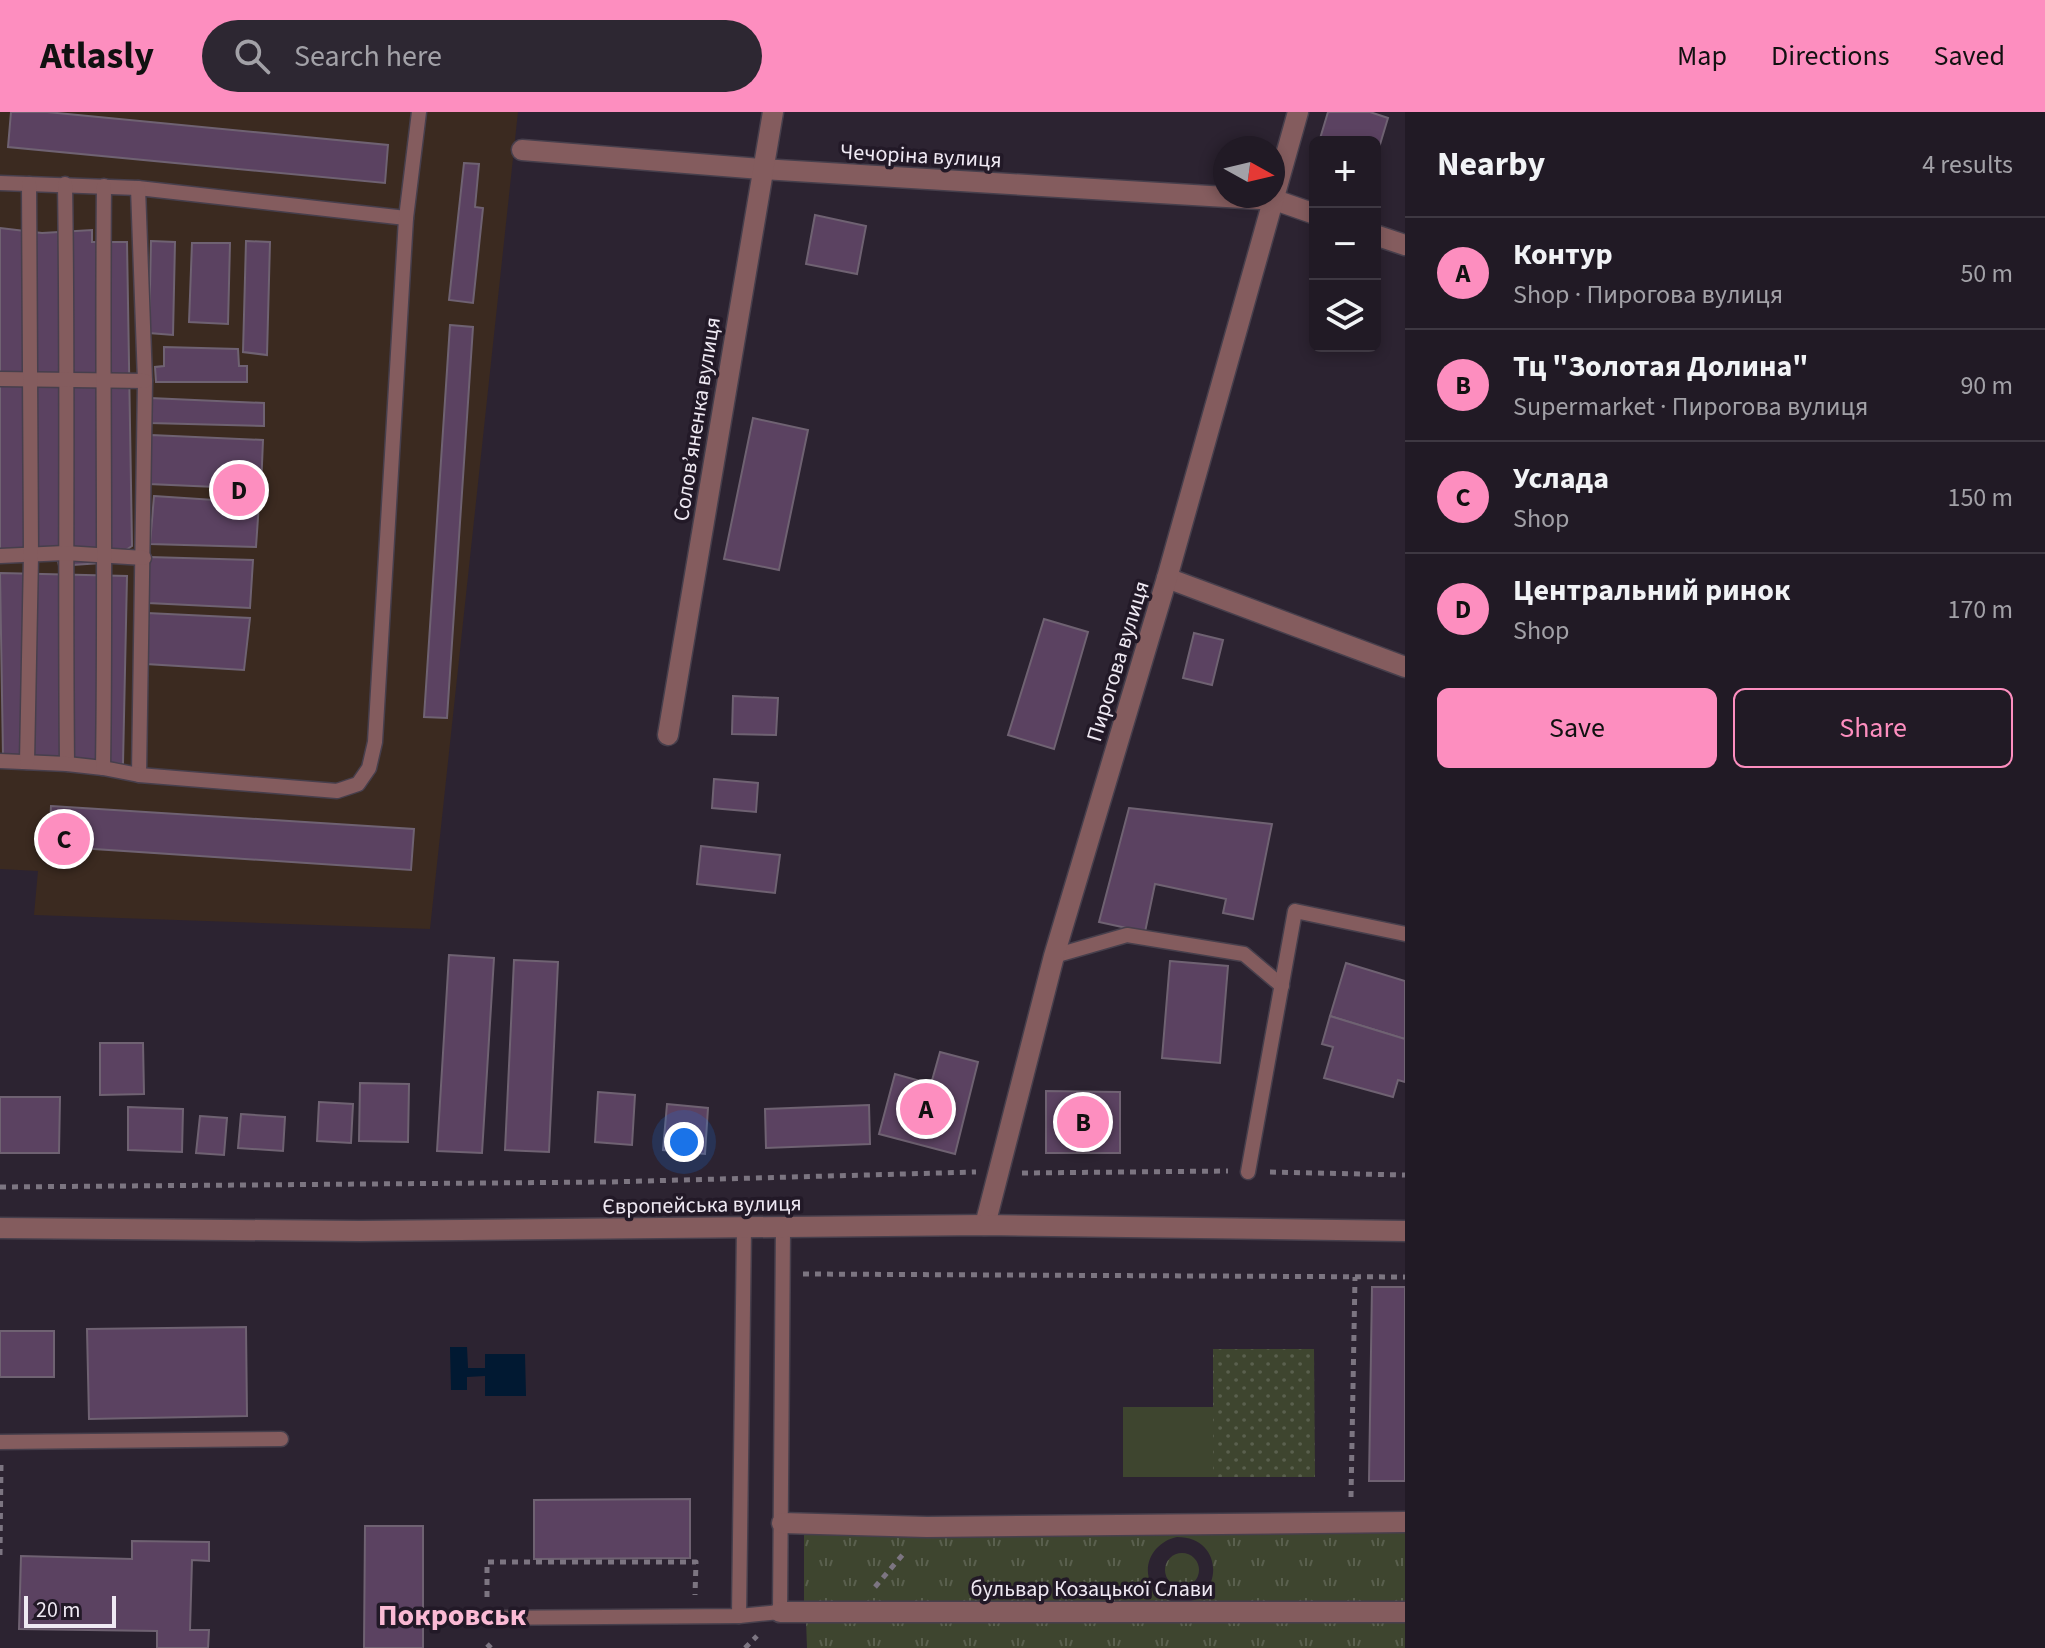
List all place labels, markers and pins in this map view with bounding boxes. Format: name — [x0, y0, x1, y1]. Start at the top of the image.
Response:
pin: D — [213, 460, 265, 520]
pin: C — [38, 809, 90, 869]
pin: A — [900, 1079, 952, 1139]
pin: B — [1057, 1092, 1109, 1152]

